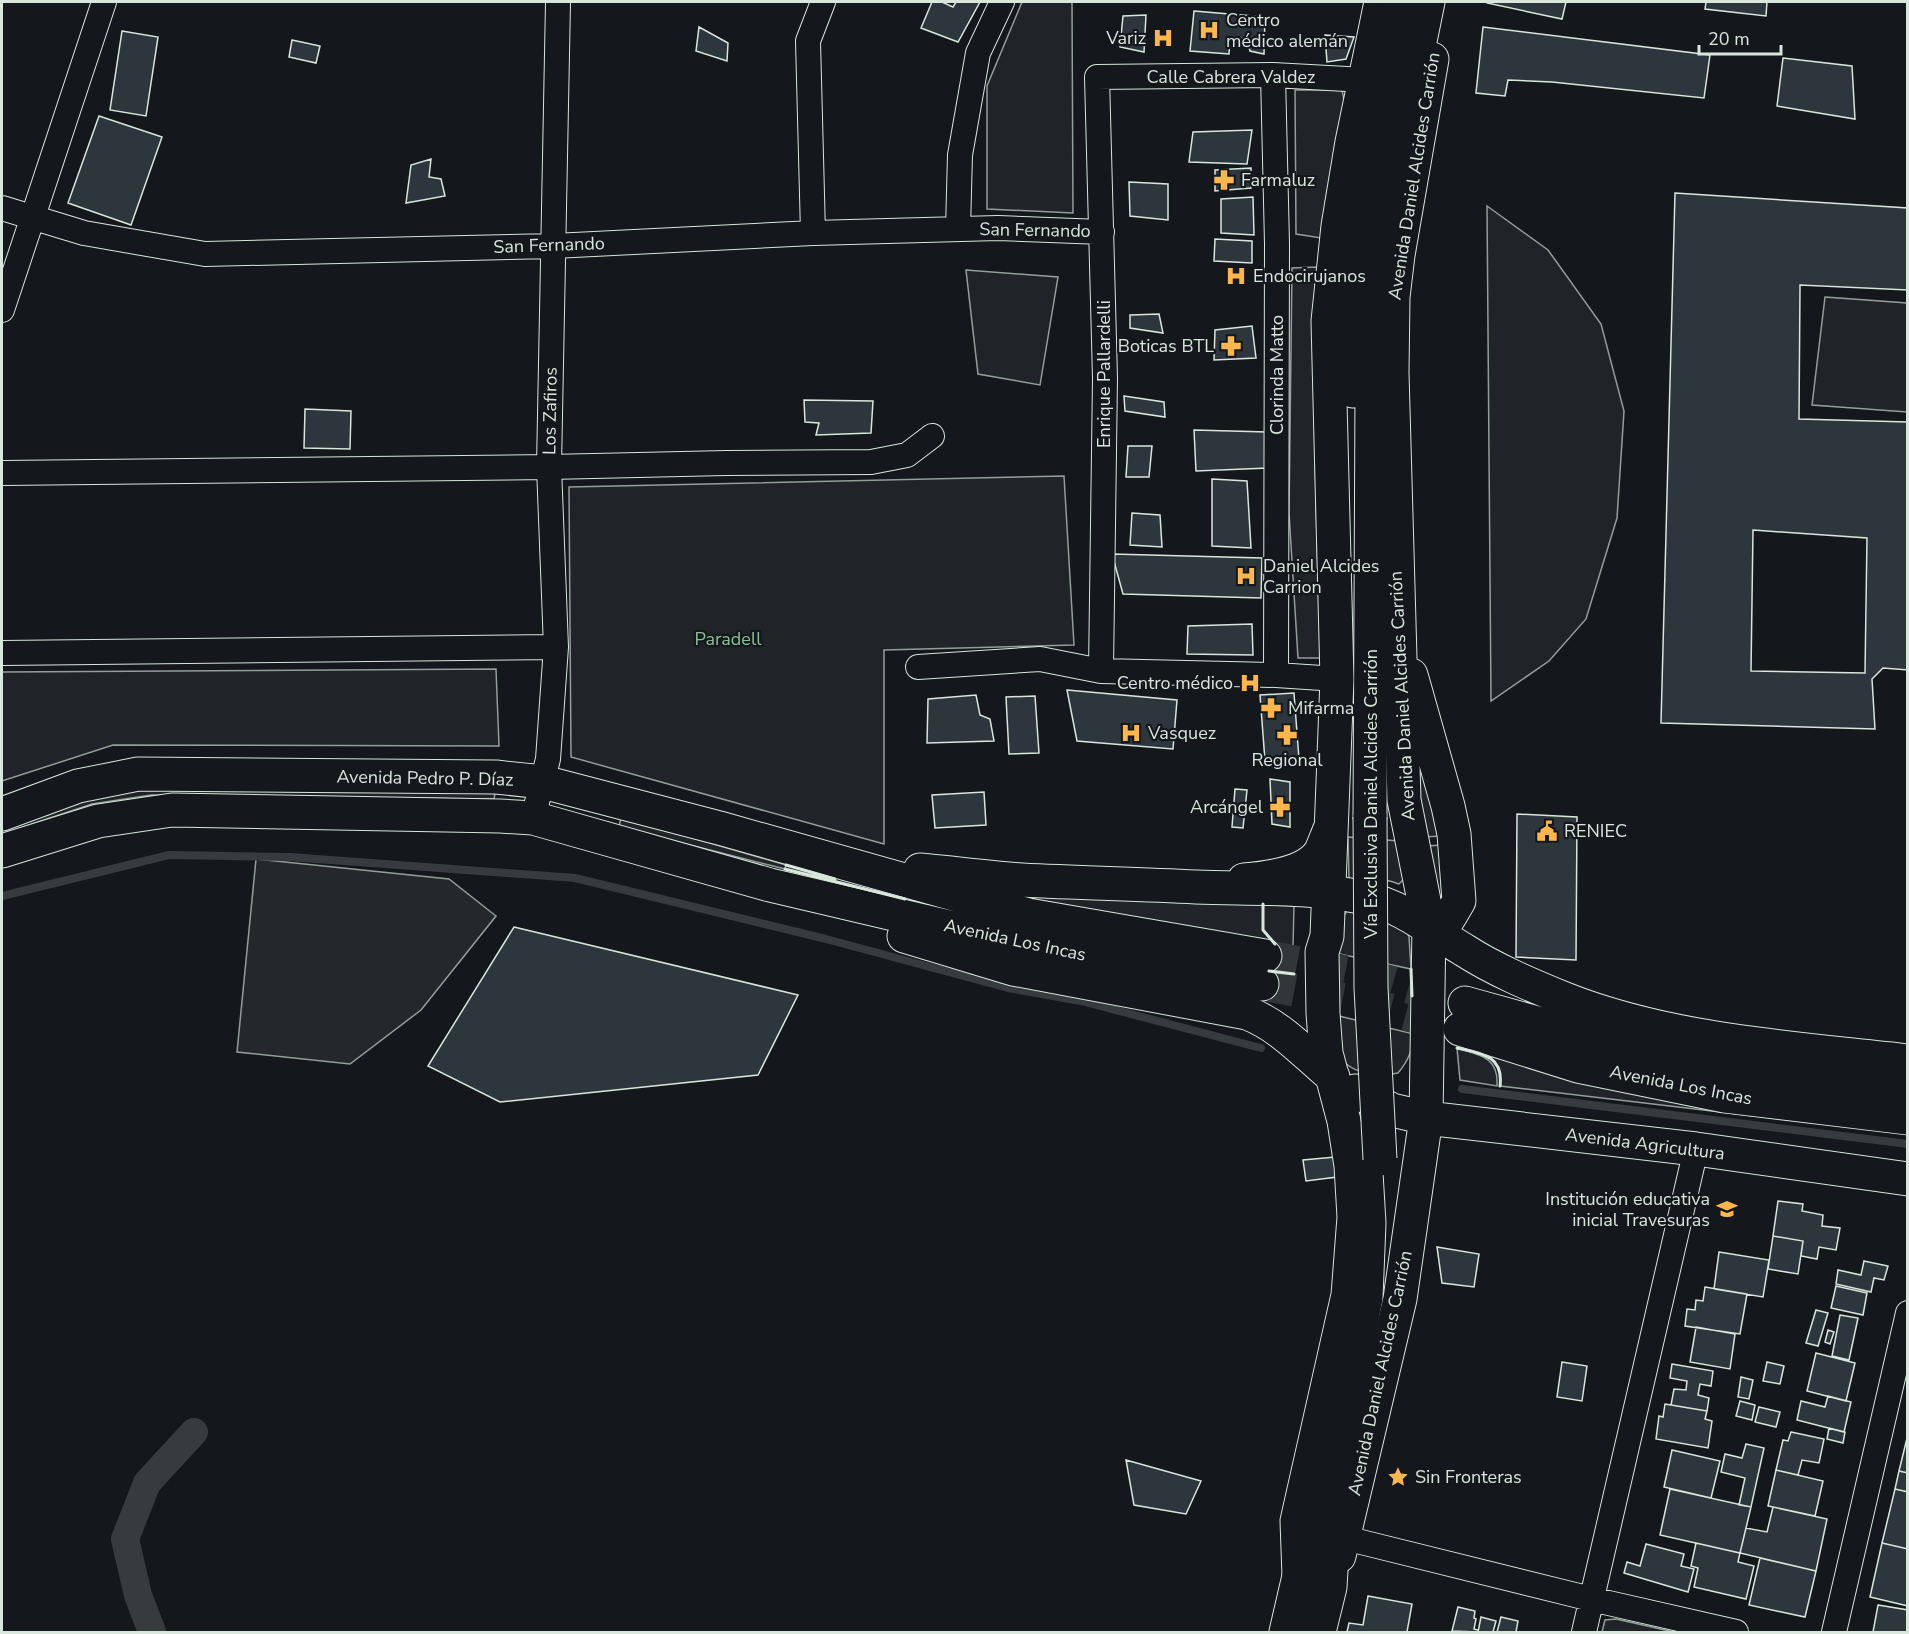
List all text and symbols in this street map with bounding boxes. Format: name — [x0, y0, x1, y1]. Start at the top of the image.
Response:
place label: Centro médico alemán — [1226, 8, 1348, 53]
hospital icon: Centro médico alemán — [1197, 18, 1221, 42]
scale bar — [1699, 18, 1782, 56]
place label: Variz — [1105, 26, 1146, 50]
hospital icon: Variz — [1151, 26, 1175, 50]
text: 20 m — [1708, 27, 1750, 51]
street label: Avenida Daniel Alcides Carrión — [1383, 51, 1445, 301]
street label: Calle Cabrera Valdez — [1147, 65, 1315, 89]
pharmacy icon: Farmaluz — [1212, 168, 1236, 192]
place label: Farmaluz — [1241, 168, 1315, 192]
street label: San Fernando — [979, 217, 1091, 243]
street label: San Fernando — [493, 231, 605, 259]
hospital icon: Endocirujanos — [1224, 264, 1248, 288]
place label: Endocirujanos — [1253, 264, 1366, 288]
street label: Enrique Pallardelli — [1092, 300, 1116, 448]
street label: Clorinda Matto — [1265, 315, 1289, 435]
place label: Boticas BTL — [1118, 334, 1214, 358]
pharmacy icon: Boticas BTL — [1219, 334, 1243, 358]
street label: Los Zafiros — [537, 367, 563, 455]
place label: Daniel Alcides Carrion — [1263, 554, 1379, 599]
hospital icon: Daniel Alcides Carrion — [1234, 564, 1258, 588]
street label: Avenida Daniel Alcides Carrión — [1383, 570, 1421, 822]
park label: Paradell — [694, 627, 762, 651]
street label: Vía Exclusiva Daniel Alcides Carrión — [1359, 649, 1383, 940]
place label: Centro médico — [1117, 671, 1233, 695]
hospital icon: Centro médico — [1238, 671, 1262, 695]
pharmacy icon: Mifarma — [1259, 696, 1283, 720]
place label: Mifarma — [1288, 696, 1354, 720]
hospital icon: Vasquez — [1119, 721, 1143, 745]
place label: Vasquez — [1147, 721, 1216, 745]
pharmacy icon: Regional — [1275, 723, 1299, 747]
place label: Regional — [1251, 748, 1323, 772]
street label: Avenida Pedro P. Díaz — [336, 764, 514, 792]
place label: Arcángel — [1190, 795, 1264, 819]
pharmacy icon: Arcángel — [1268, 795, 1292, 819]
public building icon: RENIEC — [1535, 819, 1559, 843]
place label: RENIEC — [1564, 819, 1627, 843]
street label: Avenida Los Incas — [942, 913, 1088, 967]
street label: Avenida Los Incas — [1608, 1059, 1754, 1111]
street label: Avenida Agricultura — [1564, 1122, 1726, 1166]
place label: Institución educativa inicial Travesuras — [1545, 1187, 1710, 1232]
school or university icon: Institución educativa inicial Travesuras — [1715, 1197, 1739, 1221]
street label: Avenida Daniel Alcides Carrión — [1342, 1248, 1418, 1498]
place icon: Sin Fronteras — [1386, 1465, 1410, 1489]
place label: Sin Fronteras — [1415, 1465, 1522, 1489]

